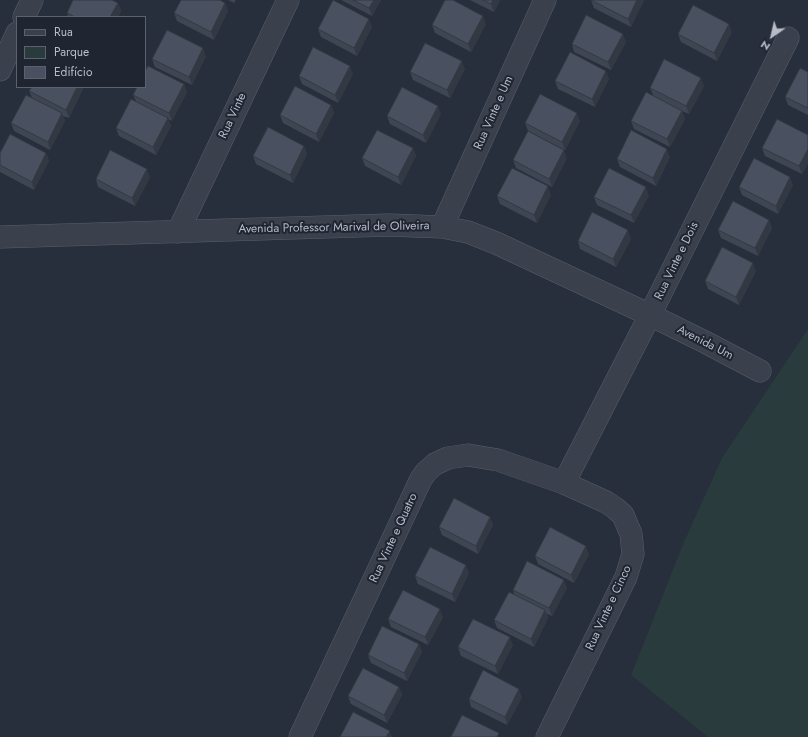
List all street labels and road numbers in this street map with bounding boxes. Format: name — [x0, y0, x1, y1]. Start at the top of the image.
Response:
street label: Rua Vinte e Um — [471, 74, 517, 152]
street label: Rua Vinte — [216, 91, 250, 141]
street label: Avenida Professor Marival de Oliveira — [238, 219, 430, 237]
street label: Rua Vinte e Dois — [652, 220, 702, 302]
street label: Avenida Um — [675, 323, 735, 363]
street label: Rua Vinte e Quatro — [367, 491, 421, 585]
street label: Rua Vinte e Cinco — [583, 563, 635, 653]

